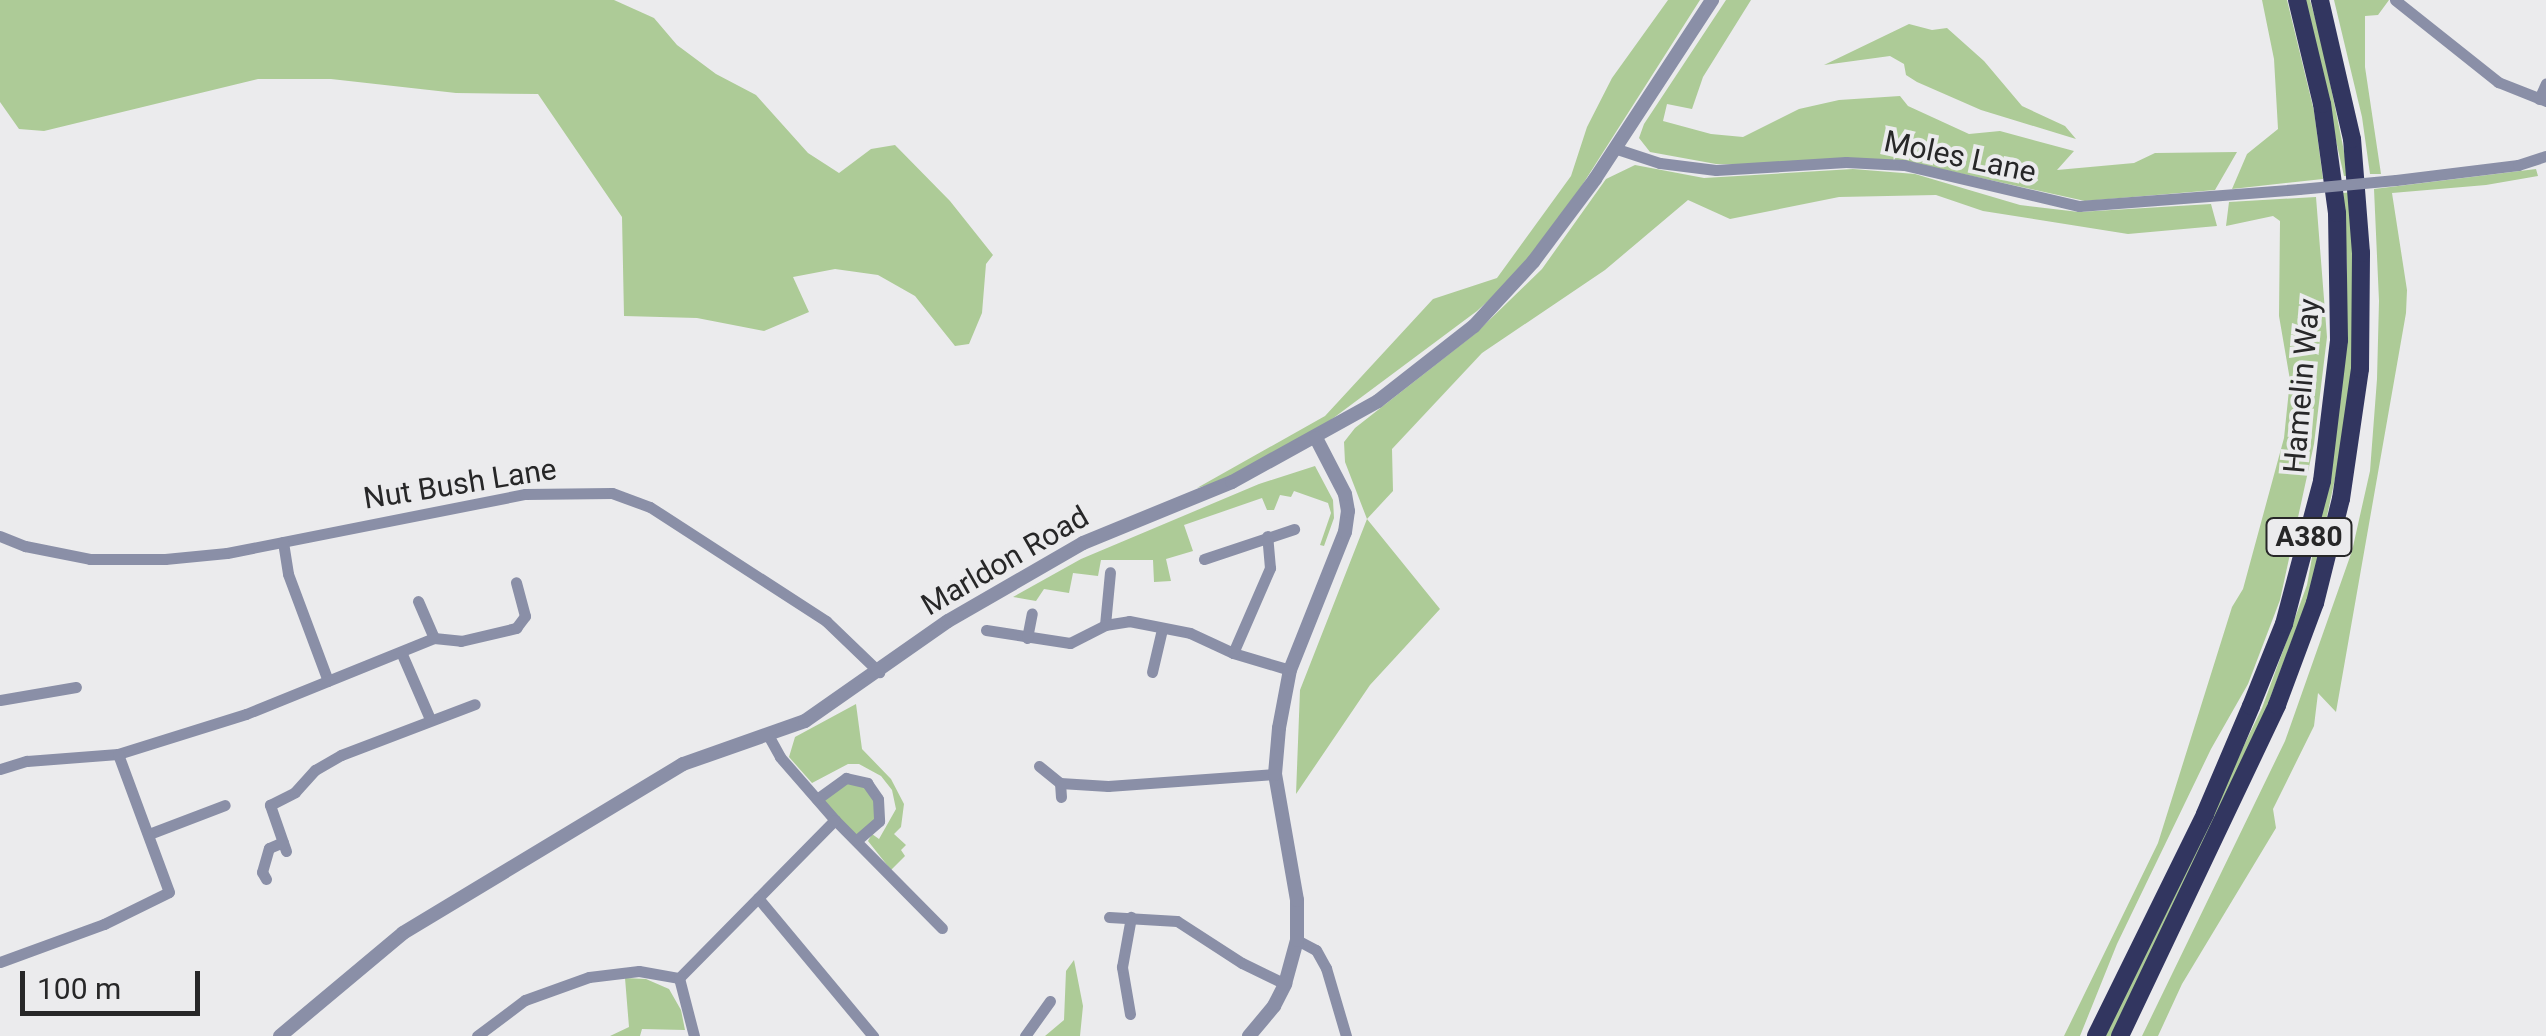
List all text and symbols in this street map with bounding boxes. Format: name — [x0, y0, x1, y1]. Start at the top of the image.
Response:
street label: Moles Lane — [1881, 123, 2039, 191]
street label: Hamelin Way — [2276, 297, 2328, 475]
street label: Nut Bush Lane — [361, 451, 559, 517]
street label: Marldon Road — [915, 499, 1095, 623]
road number: A380 — [2264, 514, 2354, 560]
scale bar — [25, 951, 205, 1013]
text: 100 m — [37, 971, 121, 1006]

